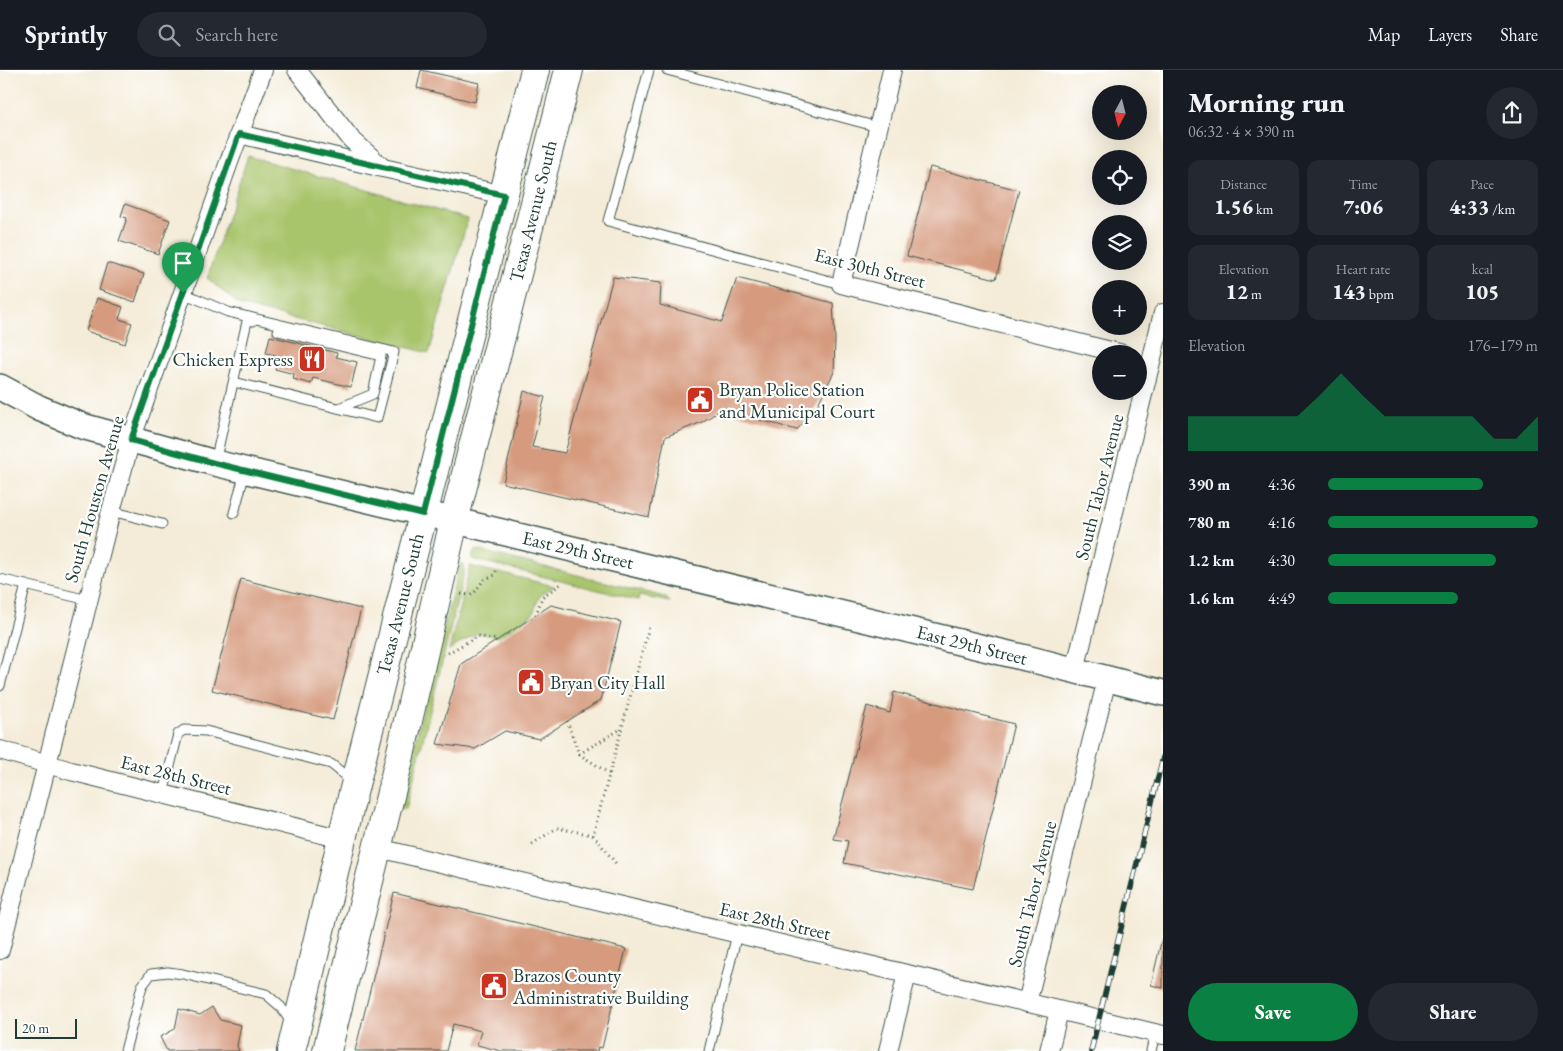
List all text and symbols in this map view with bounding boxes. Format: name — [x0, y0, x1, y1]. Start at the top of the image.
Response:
search box — [137, 12, 487, 57]
text: Sprintly — [25, 19, 107, 50]
icon: search — [155, 21, 183, 49]
text: Search here — [195, 22, 278, 47]
text: Map — [1368, 23, 1400, 46]
text: Layers — [1428, 23, 1472, 46]
text: Share — [1500, 23, 1538, 46]
text: Morning run — [1188, 84, 1345, 120]
north arrow — [1092, 85, 1148, 140]
map controls — [1092, 85, 1147, 400]
button: share — [1486, 87, 1538, 139]
text: 06:32 · 4 × 390 m — [1188, 121, 1295, 142]
street label: Texas Avenue South — [503, 137, 563, 285]
button: locate — [1092, 150, 1147, 205]
text: Distance — [1220, 175, 1267, 193]
text: Time — [1348, 175, 1378, 193]
text: Pace — [1471, 175, 1494, 193]
text: 1.56 — [1214, 193, 1253, 220]
text: 7:06 — [1343, 193, 1383, 220]
text: 4:33 — [1449, 193, 1489, 220]
text: km — [1253, 200, 1273, 218]
text: /km — [1489, 200, 1515, 218]
button: layers — [1092, 215, 1147, 270]
pin — [162, 242, 204, 293]
street label: East 30th Street — [812, 242, 928, 294]
icon: arrive — [169, 249, 197, 277]
text: Elevation — [1218, 260, 1269, 278]
text: Heart rate — [1336, 260, 1390, 278]
text: kcal — [1472, 260, 1493, 278]
text: 12 — [1225, 278, 1248, 305]
text: 143 — [1332, 278, 1366, 305]
text: 105 — [1465, 278, 1499, 305]
button: + — [1092, 280, 1147, 335]
text: m — [1248, 285, 1262, 303]
text: bpm — [1366, 285, 1394, 303]
text: Elevation — [1188, 335, 1246, 356]
text: 176–179 m — [1467, 335, 1538, 356]
restaurant icon: Chicken Express — [297, 344, 327, 374]
button: − — [1092, 345, 1147, 400]
place label: Chicken Express — [172, 347, 293, 372]
place label: Bryan Police Station and Municipal Court — [719, 377, 875, 424]
public building icon: Bryan Police Station and Municipal Court — [685, 385, 715, 415]
street label: South Tabor Avenue — [1069, 411, 1129, 563]
street label: South Houston Avenue — [58, 413, 130, 585]
text: 390 m — [1188, 474, 1230, 495]
text: 4:36 — [1268, 474, 1295, 495]
text: 780 m — [1188, 512, 1230, 533]
text: 4:16 — [1268, 512, 1295, 533]
street label: East 29th Street — [520, 525, 636, 575]
street label: Texas Avenue South — [370, 530, 430, 678]
text: 1.2 km — [1188, 550, 1234, 571]
text: 4:30 — [1268, 550, 1295, 571]
text: 1.6 km — [1188, 588, 1234, 609]
text: 4:49 — [1268, 588, 1295, 609]
street label: East 29th Street — [914, 619, 1030, 671]
public building icon: Bryan City Hall — [516, 667, 546, 697]
place label: Bryan City Hall — [550, 670, 666, 695]
street label: East 28th Street — [118, 749, 234, 801]
street label: South Tabor Avenue — [1002, 818, 1062, 970]
street label: East 28th Street — [717, 896, 833, 946]
place label: Brazos County Administrative Building — [512, 963, 689, 1010]
public building icon: Brazos County Administrative Building — [479, 971, 509, 1001]
button: Save — [1188, 983, 1358, 1041]
button: Share — [1368, 983, 1538, 1041]
scale bar — [15, 1016, 78, 1039]
text: 20 m — [22, 1019, 49, 1037]

